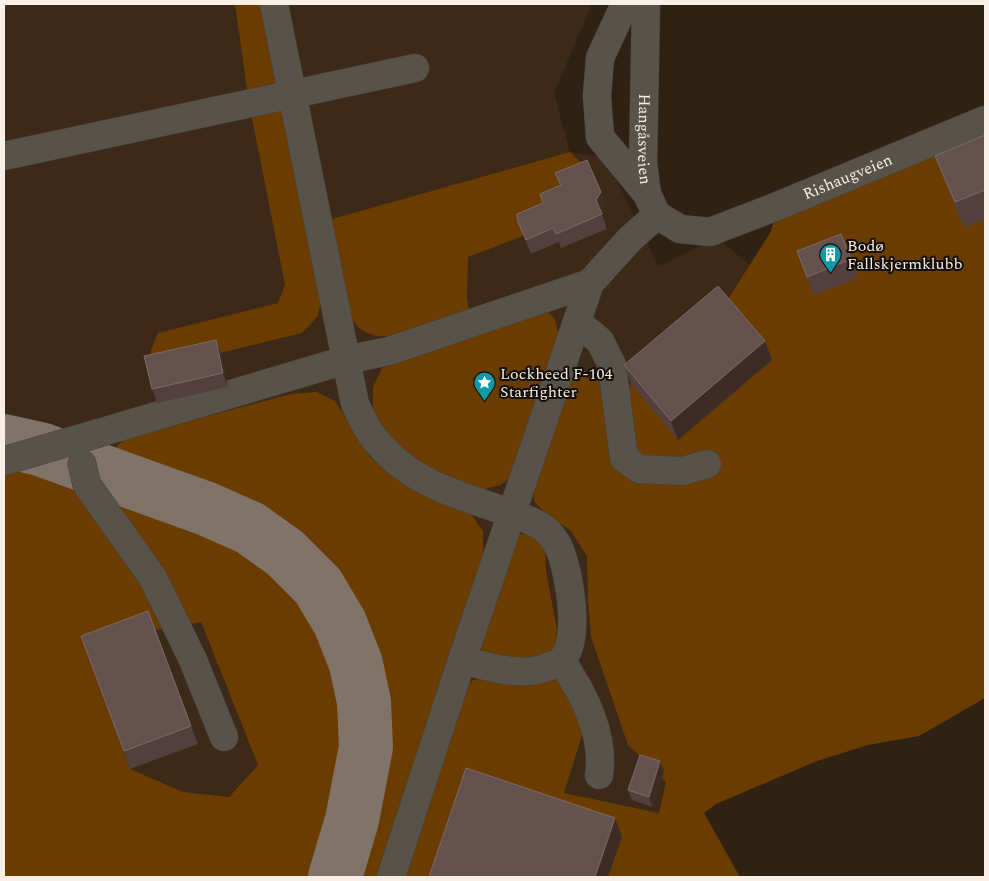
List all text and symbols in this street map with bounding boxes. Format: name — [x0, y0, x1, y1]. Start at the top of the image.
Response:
street label: Hangåsveien — [631, 93, 658, 186]
street label: Rishaugveien — [799, 148, 896, 206]
place label: Bodø Fallskjermklubb — [847, 234, 962, 276]
building icon: Bodø Fallskjermklubb — [819, 243, 843, 274]
place label: Lockheed F-104 Starfighter — [500, 362, 613, 404]
place icon: Lockheed F-104 Starfighter — [472, 371, 496, 402]

